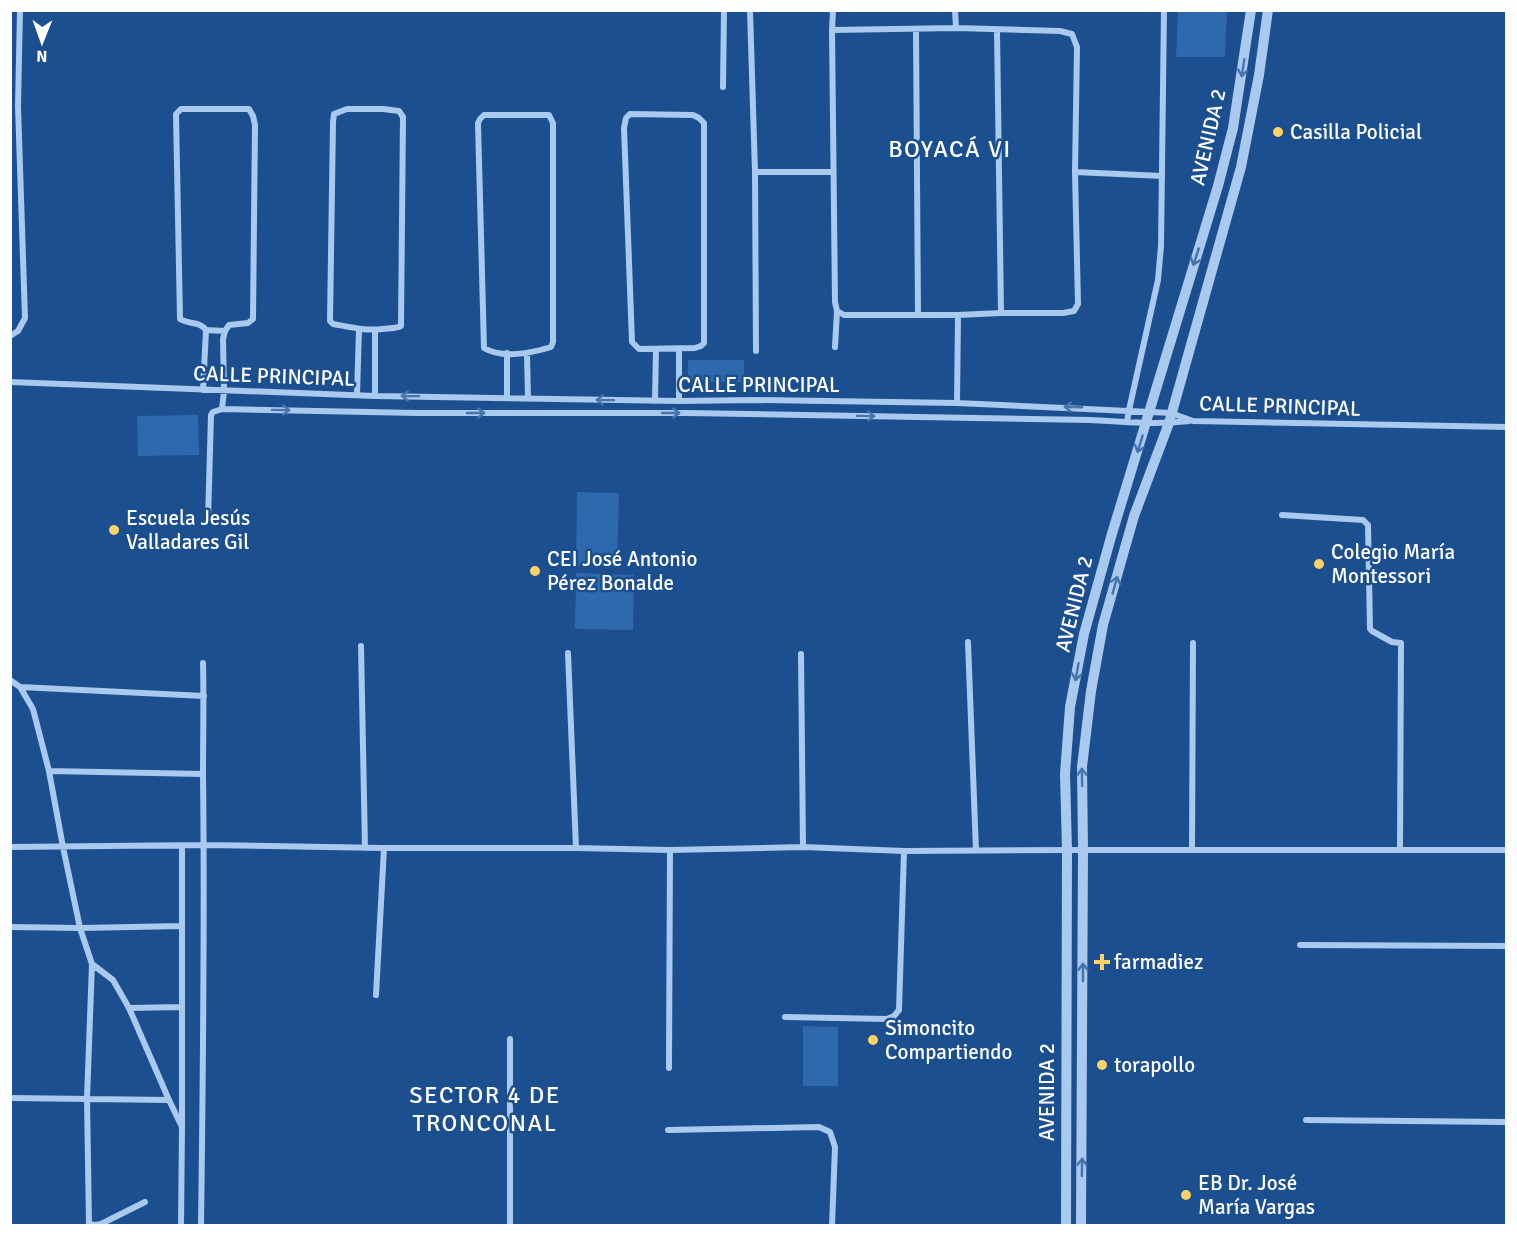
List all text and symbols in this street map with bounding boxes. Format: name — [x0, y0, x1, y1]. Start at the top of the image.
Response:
north arrow — [12, 12, 72, 72]
text: N — [36, 46, 47, 66]
one-way arrow — [1237, 58, 1248, 78]
street label: AVENIDA 2 — [1184, 86, 1232, 188]
place label: Casilla Policial — [1290, 119, 1422, 145]
marker: Casilla Policial — [1271, 125, 1285, 139]
district label: BOYACÁ VI — [888, 134, 1012, 164]
one-way arrow — [1189, 247, 1200, 266]
street label: CALLE PRINCIPAL — [193, 360, 355, 392]
street label: CALLE PRINCIPAL — [678, 372, 840, 398]
one-way arrow — [400, 390, 420, 402]
street label: CALLE PRINCIPAL — [1199, 390, 1361, 422]
one-way arrow — [595, 394, 615, 406]
one-way arrow — [1063, 402, 1083, 413]
one-way arrow — [270, 404, 290, 416]
one-way arrow — [465, 407, 485, 419]
one-way arrow — [660, 407, 680, 419]
one-way arrow — [855, 410, 875, 422]
one-way arrow — [1134, 434, 1145, 453]
place label: Escuela Jesús Valladares Gil — [126, 505, 250, 555]
marker: Escuela Jesús Valladares Gil — [107, 523, 121, 537]
place label: Colegio María Montessori — [1331, 539, 1455, 589]
place label: CEI José Antonio Pérez Bonalde — [547, 546, 697, 596]
street label: AVENIDA 2 — [1049, 553, 1099, 655]
marker: Colegio María Montessori — [1312, 557, 1326, 571]
marker: CEI José Antonio Pérez Bonalde — [528, 564, 542, 578]
one-way arrow — [1110, 576, 1121, 595]
one-way arrow — [1071, 662, 1082, 682]
one-way arrow — [1077, 768, 1088, 788]
place label: farmadiez — [1114, 949, 1203, 975]
marker: farmadiez — [1095, 955, 1109, 969]
one-way arrow — [1077, 963, 1089, 983]
place label: Simoncito Compartiendo — [885, 1015, 1012, 1065]
marker: Simoncito Compartiendo — [866, 1033, 880, 1047]
street label: AVENIDA 2 — [1034, 1043, 1060, 1141]
place label: torapollo — [1114, 1052, 1195, 1078]
marker: torapollo — [1095, 1058, 1109, 1072]
district label: SECTOR 4 DE TRONCONAL — [409, 1080, 561, 1138]
one-way arrow — [1076, 1158, 1088, 1178]
place label: EB Dr. José María Vargas — [1198, 1170, 1315, 1220]
marker: EB Dr. José María Vargas — [1179, 1188, 1193, 1202]

